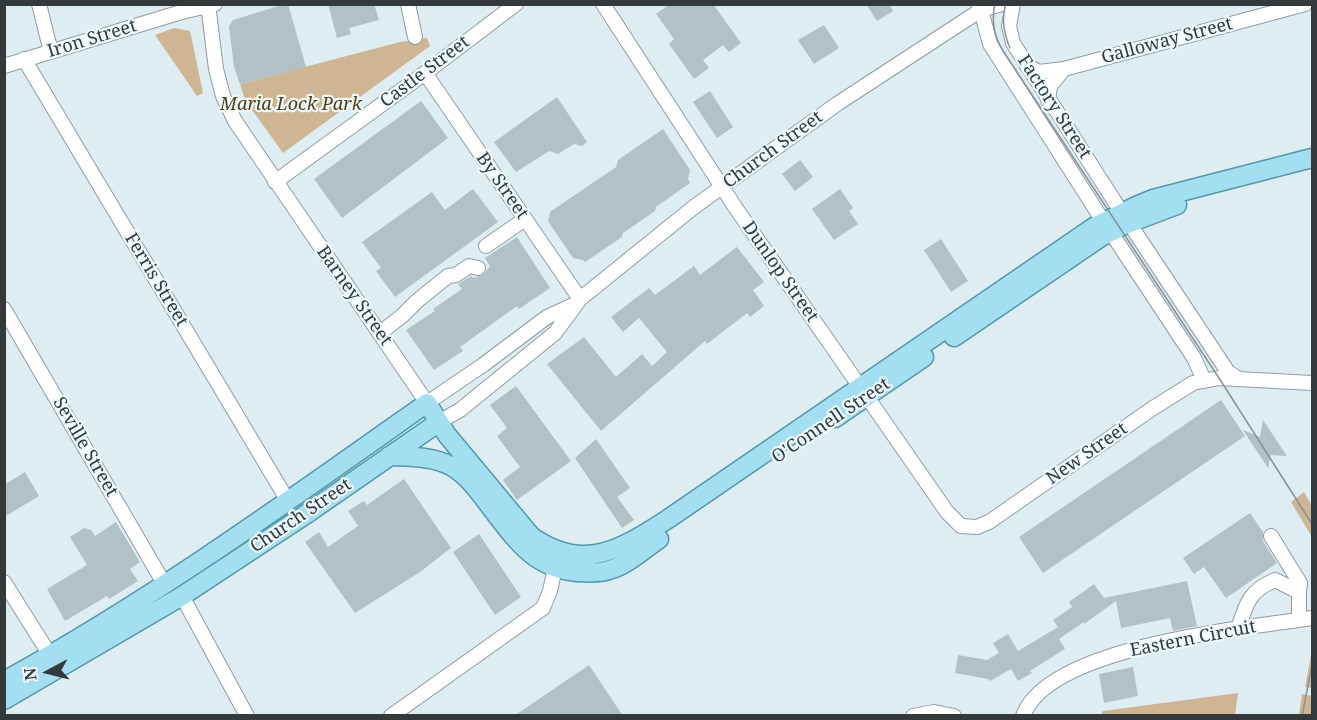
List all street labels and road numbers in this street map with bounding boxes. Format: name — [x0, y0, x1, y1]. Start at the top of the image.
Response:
street label: Galloway Street — [1099, 13, 1235, 69]
street label: Iron Street — [45, 15, 139, 63]
street label: Castle Street — [376, 32, 474, 112]
street label: Factory Street — [1012, 51, 1096, 163]
street label: Church Street — [719, 107, 827, 193]
street label: By Street — [471, 148, 533, 224]
street label: Dunlop Street — [737, 217, 823, 327]
street label: Ferris Street — [120, 229, 192, 331]
street label: Barney Street — [312, 242, 396, 350]
street label: O'Connell Street — [768, 374, 894, 468]
street label: Seville Street — [48, 393, 122, 501]
street label: New Street — [1042, 418, 1132, 490]
street label: Church Street — [246, 474, 356, 558]
street label: Eastern Circuit — [1128, 616, 1258, 662]

